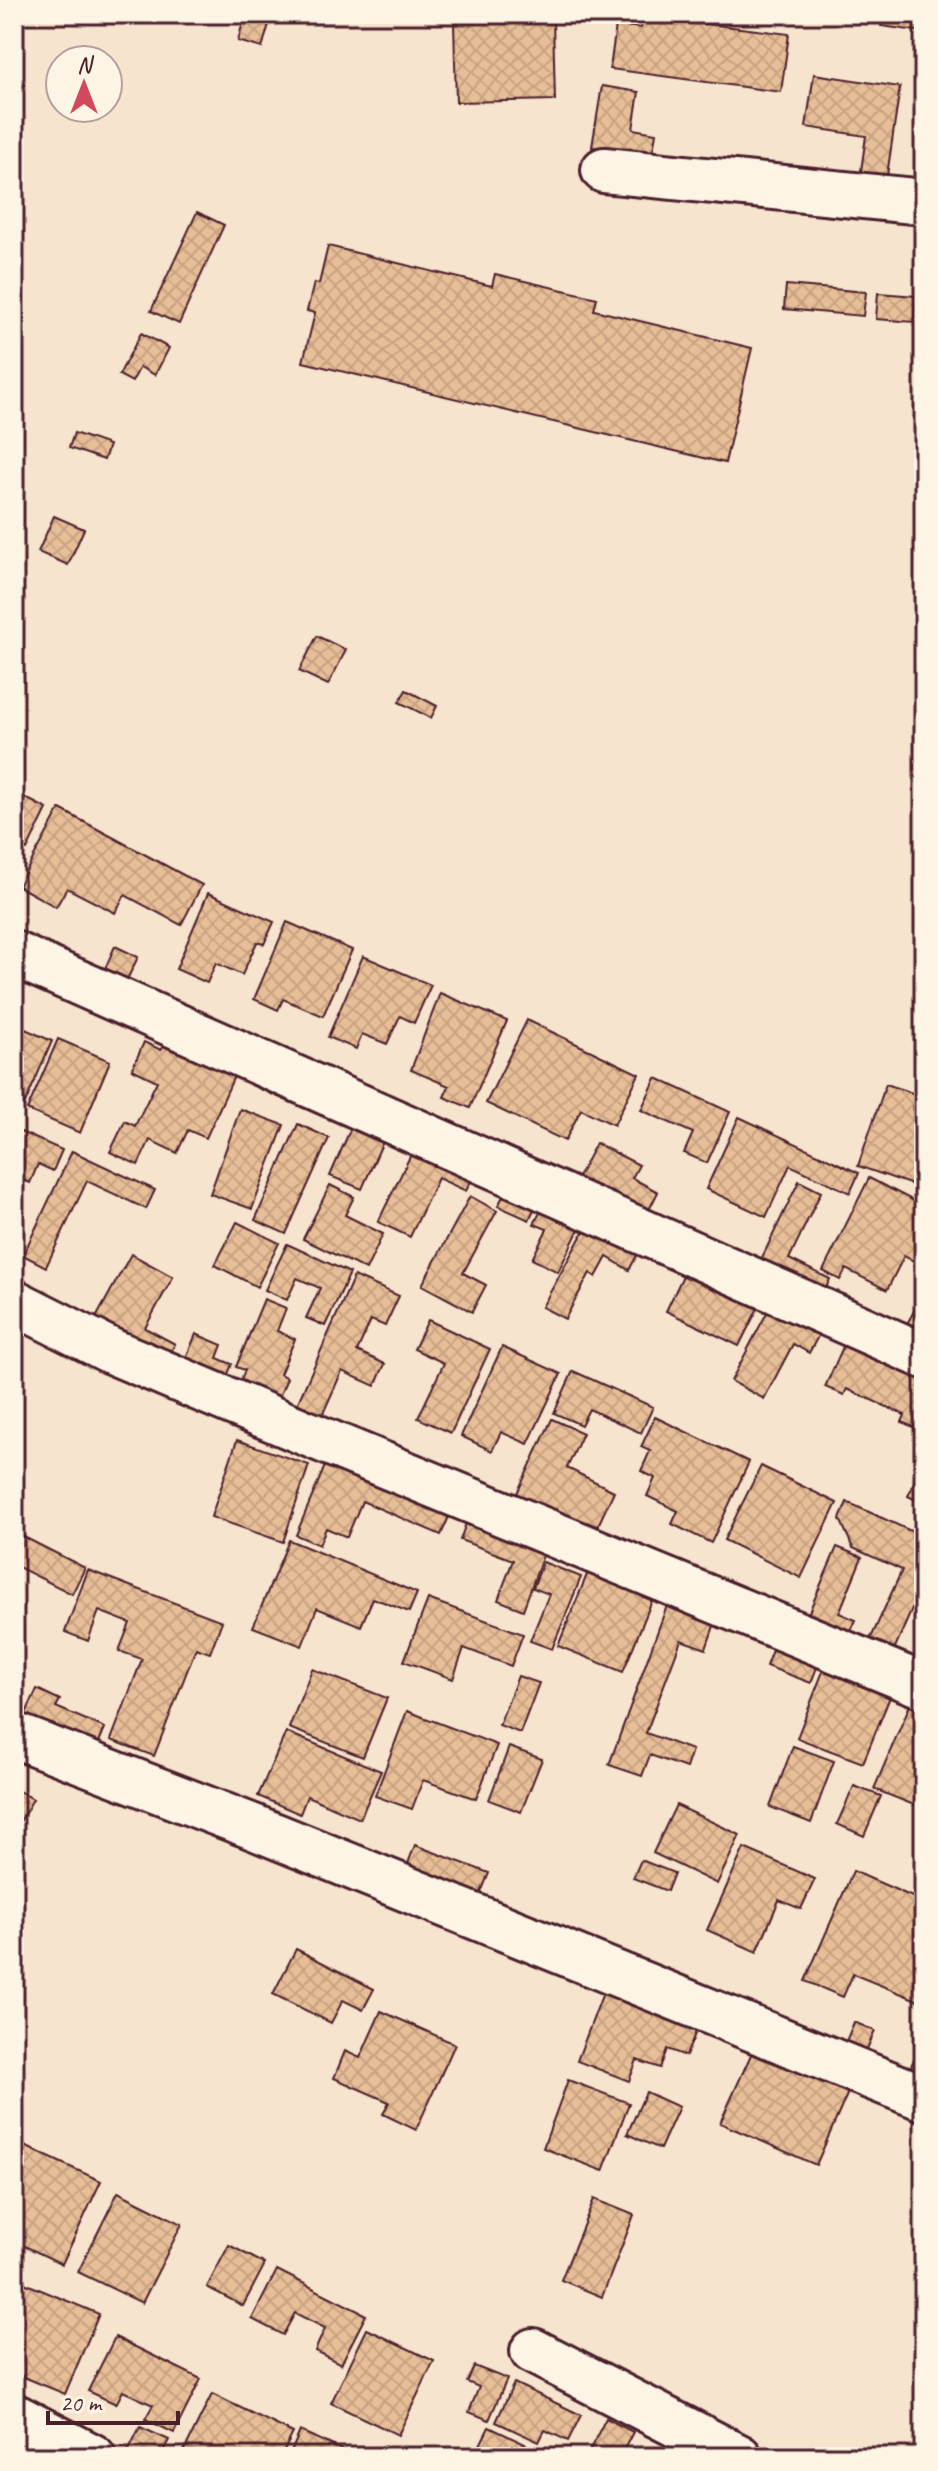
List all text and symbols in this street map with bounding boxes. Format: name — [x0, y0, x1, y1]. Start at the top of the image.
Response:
north arrow — [44, 44, 124, 124]
text: N — [77, 51, 94, 79]
scale bar — [48, 2375, 178, 2425]
text: 20 m — [60, 2388, 103, 2418]

